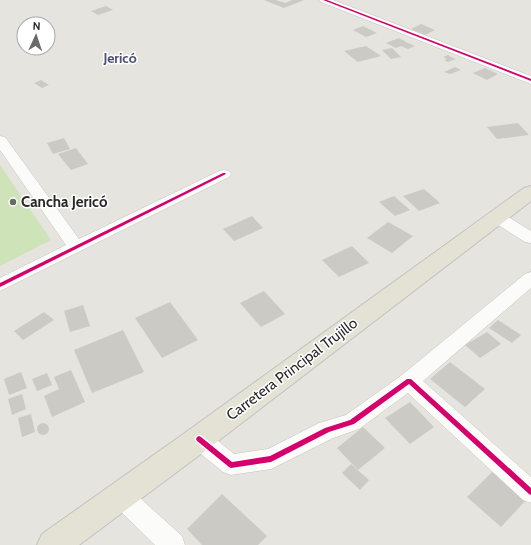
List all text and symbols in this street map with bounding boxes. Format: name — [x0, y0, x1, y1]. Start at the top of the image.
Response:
north arrow — [16, 16, 56, 56]
text: N — [32, 19, 41, 33]
district label: Jericó — [102, 49, 137, 67]
place label: Cancha Jericó — [21, 193, 108, 211]
marker: Cancha Jericó — [8, 197, 18, 207]
street label: Carretera Principal Trujillo — [223, 314, 361, 424]

